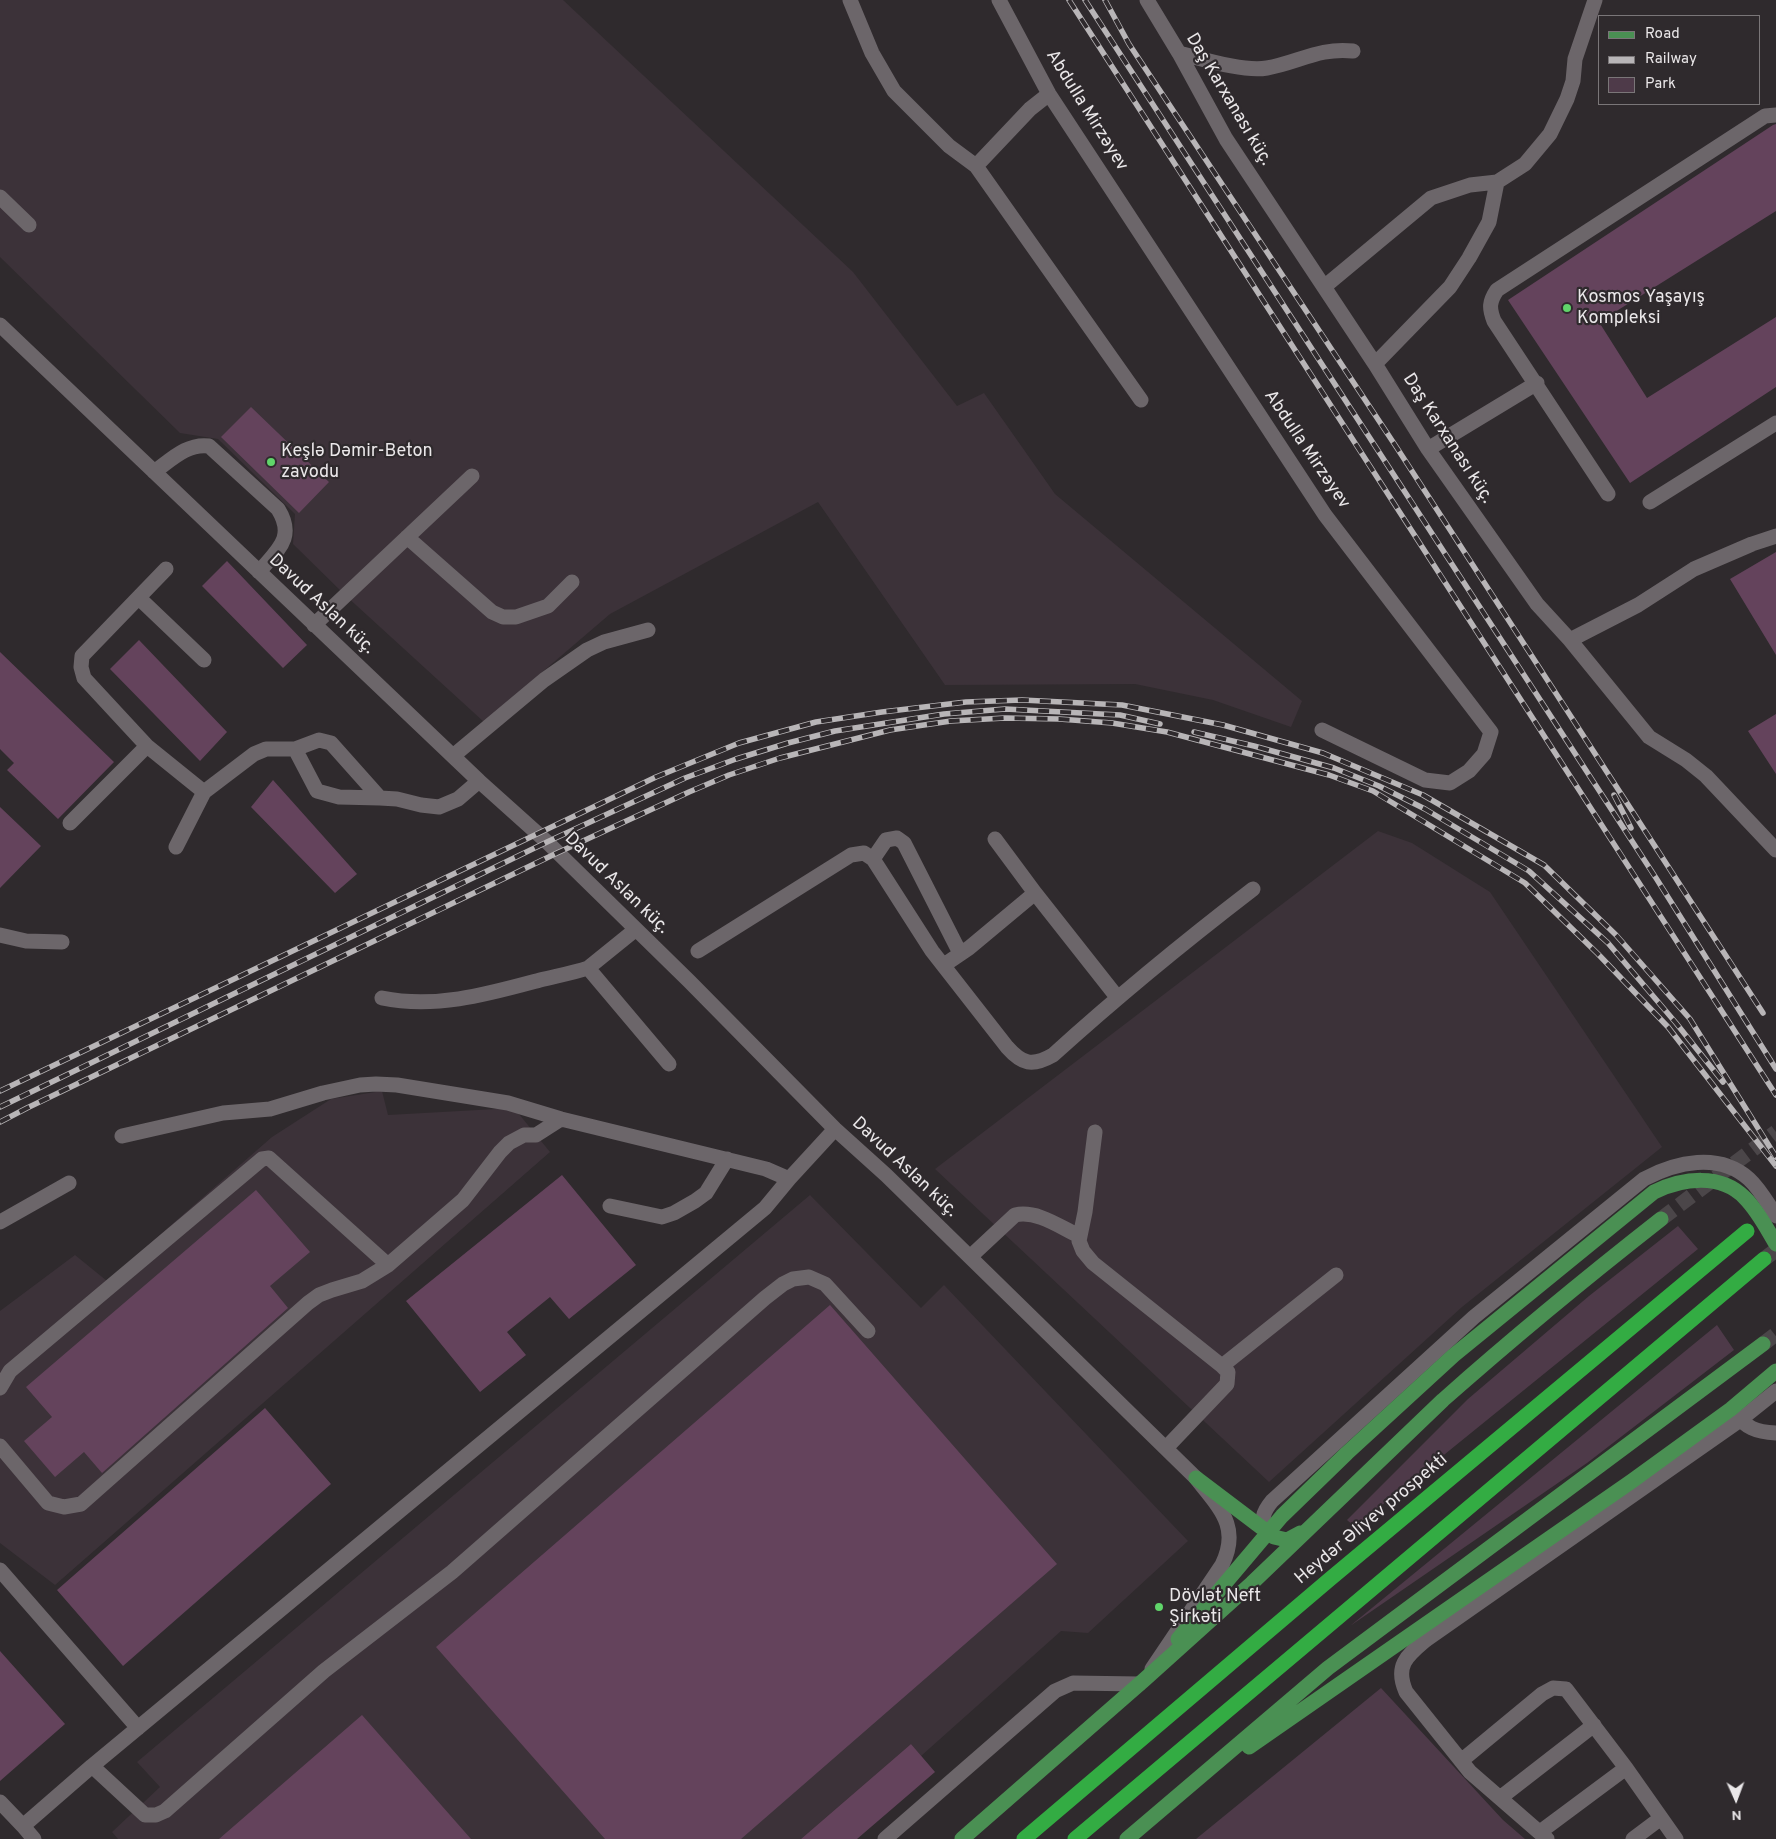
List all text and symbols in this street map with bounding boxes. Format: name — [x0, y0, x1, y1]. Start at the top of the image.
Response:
legend — [1598, 15, 1761, 105]
text: Road — [1645, 25, 1680, 44]
street label: Daş Karxanası küç. — [1180, 30, 1276, 170]
street label: Abdulla Mirzəyev — [1040, 46, 1132, 176]
text: Railway — [1645, 50, 1697, 69]
text: Park — [1645, 75, 1676, 94]
place label: Kosmos Yaşayış Kompleksi — [1577, 287, 1705, 330]
marker: Kosmos Yaşayış Kompleksi — [1561, 302, 1573, 314]
street label: Daş Karxanası küç. — [1397, 370, 1497, 508]
street label: Abdulla Mirzəyev — [1258, 387, 1354, 513]
place label: Keşlə Dəmir-Beton zavodu — [281, 441, 433, 484]
marker: Keşlə Dəmir-Beton zavodu — [265, 456, 277, 468]
street label: Davud Aslan küç. — [263, 550, 379, 660]
street label: Davud Aslan küç. — [559, 829, 673, 939]
street label: Davud Aslan küç. — [846, 1113, 962, 1223]
street label: Heydər Əliyev prospekti — [1291, 1450, 1453, 1590]
place label: Dövlət Neft Şirkəti — [1169, 1586, 1261, 1628]
marker: Dövlət Neft Şirkəti — [1153, 1601, 1165, 1613]
north arrow — [1711, 1774, 1761, 1824]
text: N — [1731, 1806, 1742, 1823]

